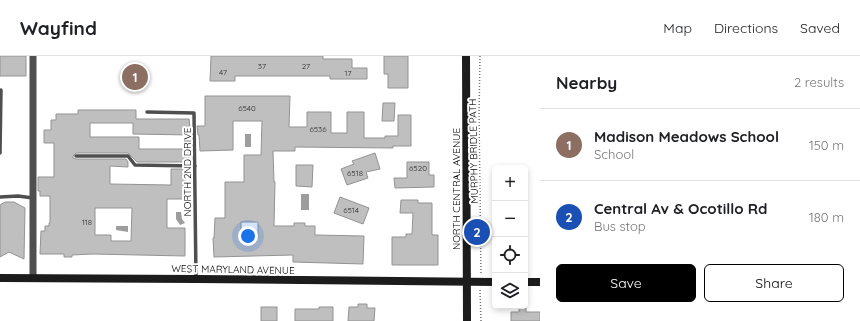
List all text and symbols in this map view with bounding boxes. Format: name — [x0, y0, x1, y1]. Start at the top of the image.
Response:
text: Wayfind — [20, 16, 97, 40]
text: Map — [663, 19, 692, 37]
text: Directions — [714, 19, 778, 37]
text: Saved — [800, 19, 840, 37]
house number: 37 — [258, 61, 266, 71]
house number: 27 — [302, 61, 310, 71]
pin: 1 — [122, 62, 148, 92]
house number: 47 — [219, 67, 227, 77]
house number: 17 — [344, 68, 352, 78]
text: Nearby — [556, 72, 617, 93]
text: 2 results — [794, 74, 844, 90]
street label: MURPHY BRIDLE PATH — [466, 98, 481, 204]
house number: 6540 — [238, 103, 256, 113]
house number: 6536 — [309, 124, 327, 134]
street label: NORTH 2ND DRIVE — [181, 127, 194, 216]
text: Madison Meadows School — [594, 127, 779, 146]
street label: NORTH CENTRAL AVENUE — [450, 128, 463, 250]
text: 1 — [566, 137, 572, 153]
text: 150 m — [809, 137, 844, 153]
text: School — [594, 146, 634, 162]
house number: 6520 — [409, 163, 427, 173]
map controls — [492, 165, 528, 309]
button: + — [492, 165, 528, 201]
house number: 6518 — [347, 168, 363, 178]
text: Central Av & Ocotillo Rd — [594, 199, 767, 218]
button: − — [492, 201, 528, 237]
house number: 6514 — [343, 205, 359, 215]
text: 2 — [565, 209, 573, 225]
text: 180 m — [809, 209, 844, 225]
house number: 118 — [82, 217, 92, 227]
pin: 2 — [464, 217, 490, 247]
text: Bus stop — [594, 218, 646, 234]
your location — [238, 226, 258, 246]
button: locate — [492, 237, 528, 273]
street label: WEST MARYLAND AVENUE — [171, 262, 295, 277]
button: Save — [556, 264, 696, 302]
button: Share — [704, 264, 844, 302]
button: layers — [492, 273, 528, 309]

